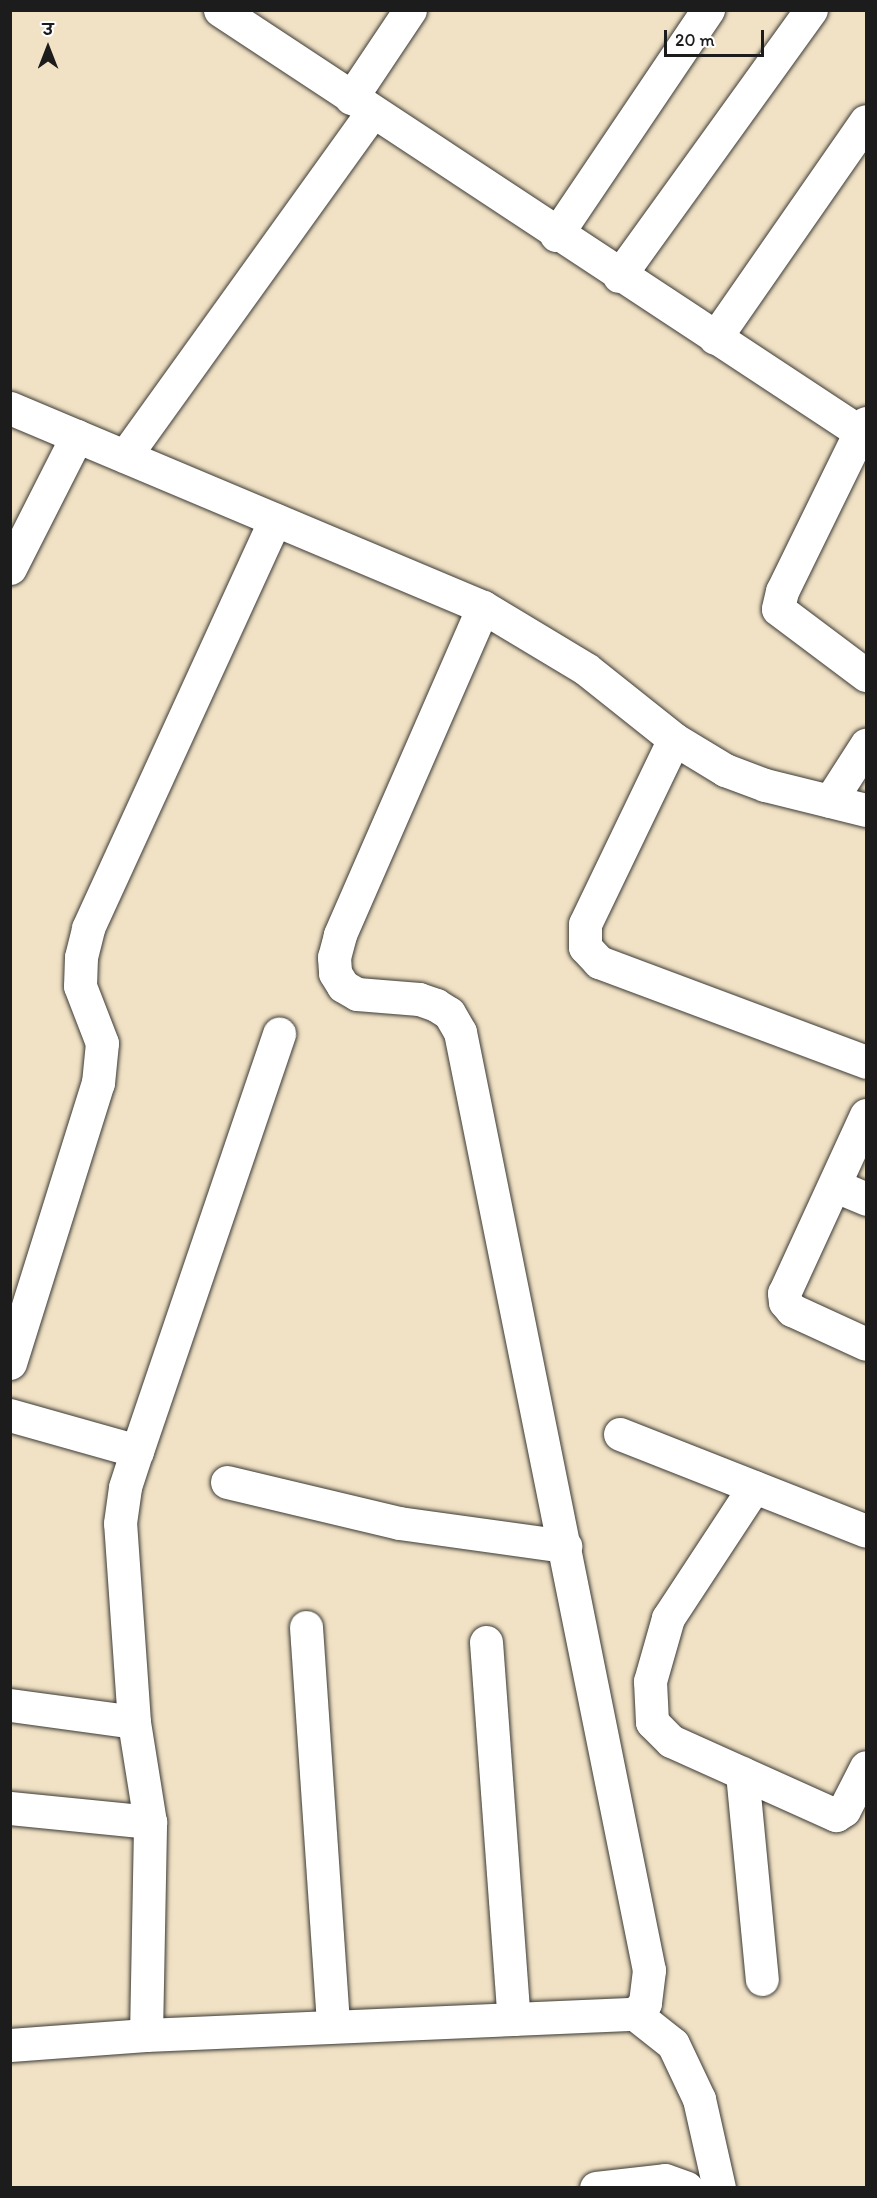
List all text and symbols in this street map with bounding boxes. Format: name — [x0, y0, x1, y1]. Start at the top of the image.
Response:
north arrow — [18, 18, 78, 78]
scale bar — [667, 18, 768, 56]
text: उ — [43, 20, 53, 39]
text: 20 m — [675, 29, 715, 51]

